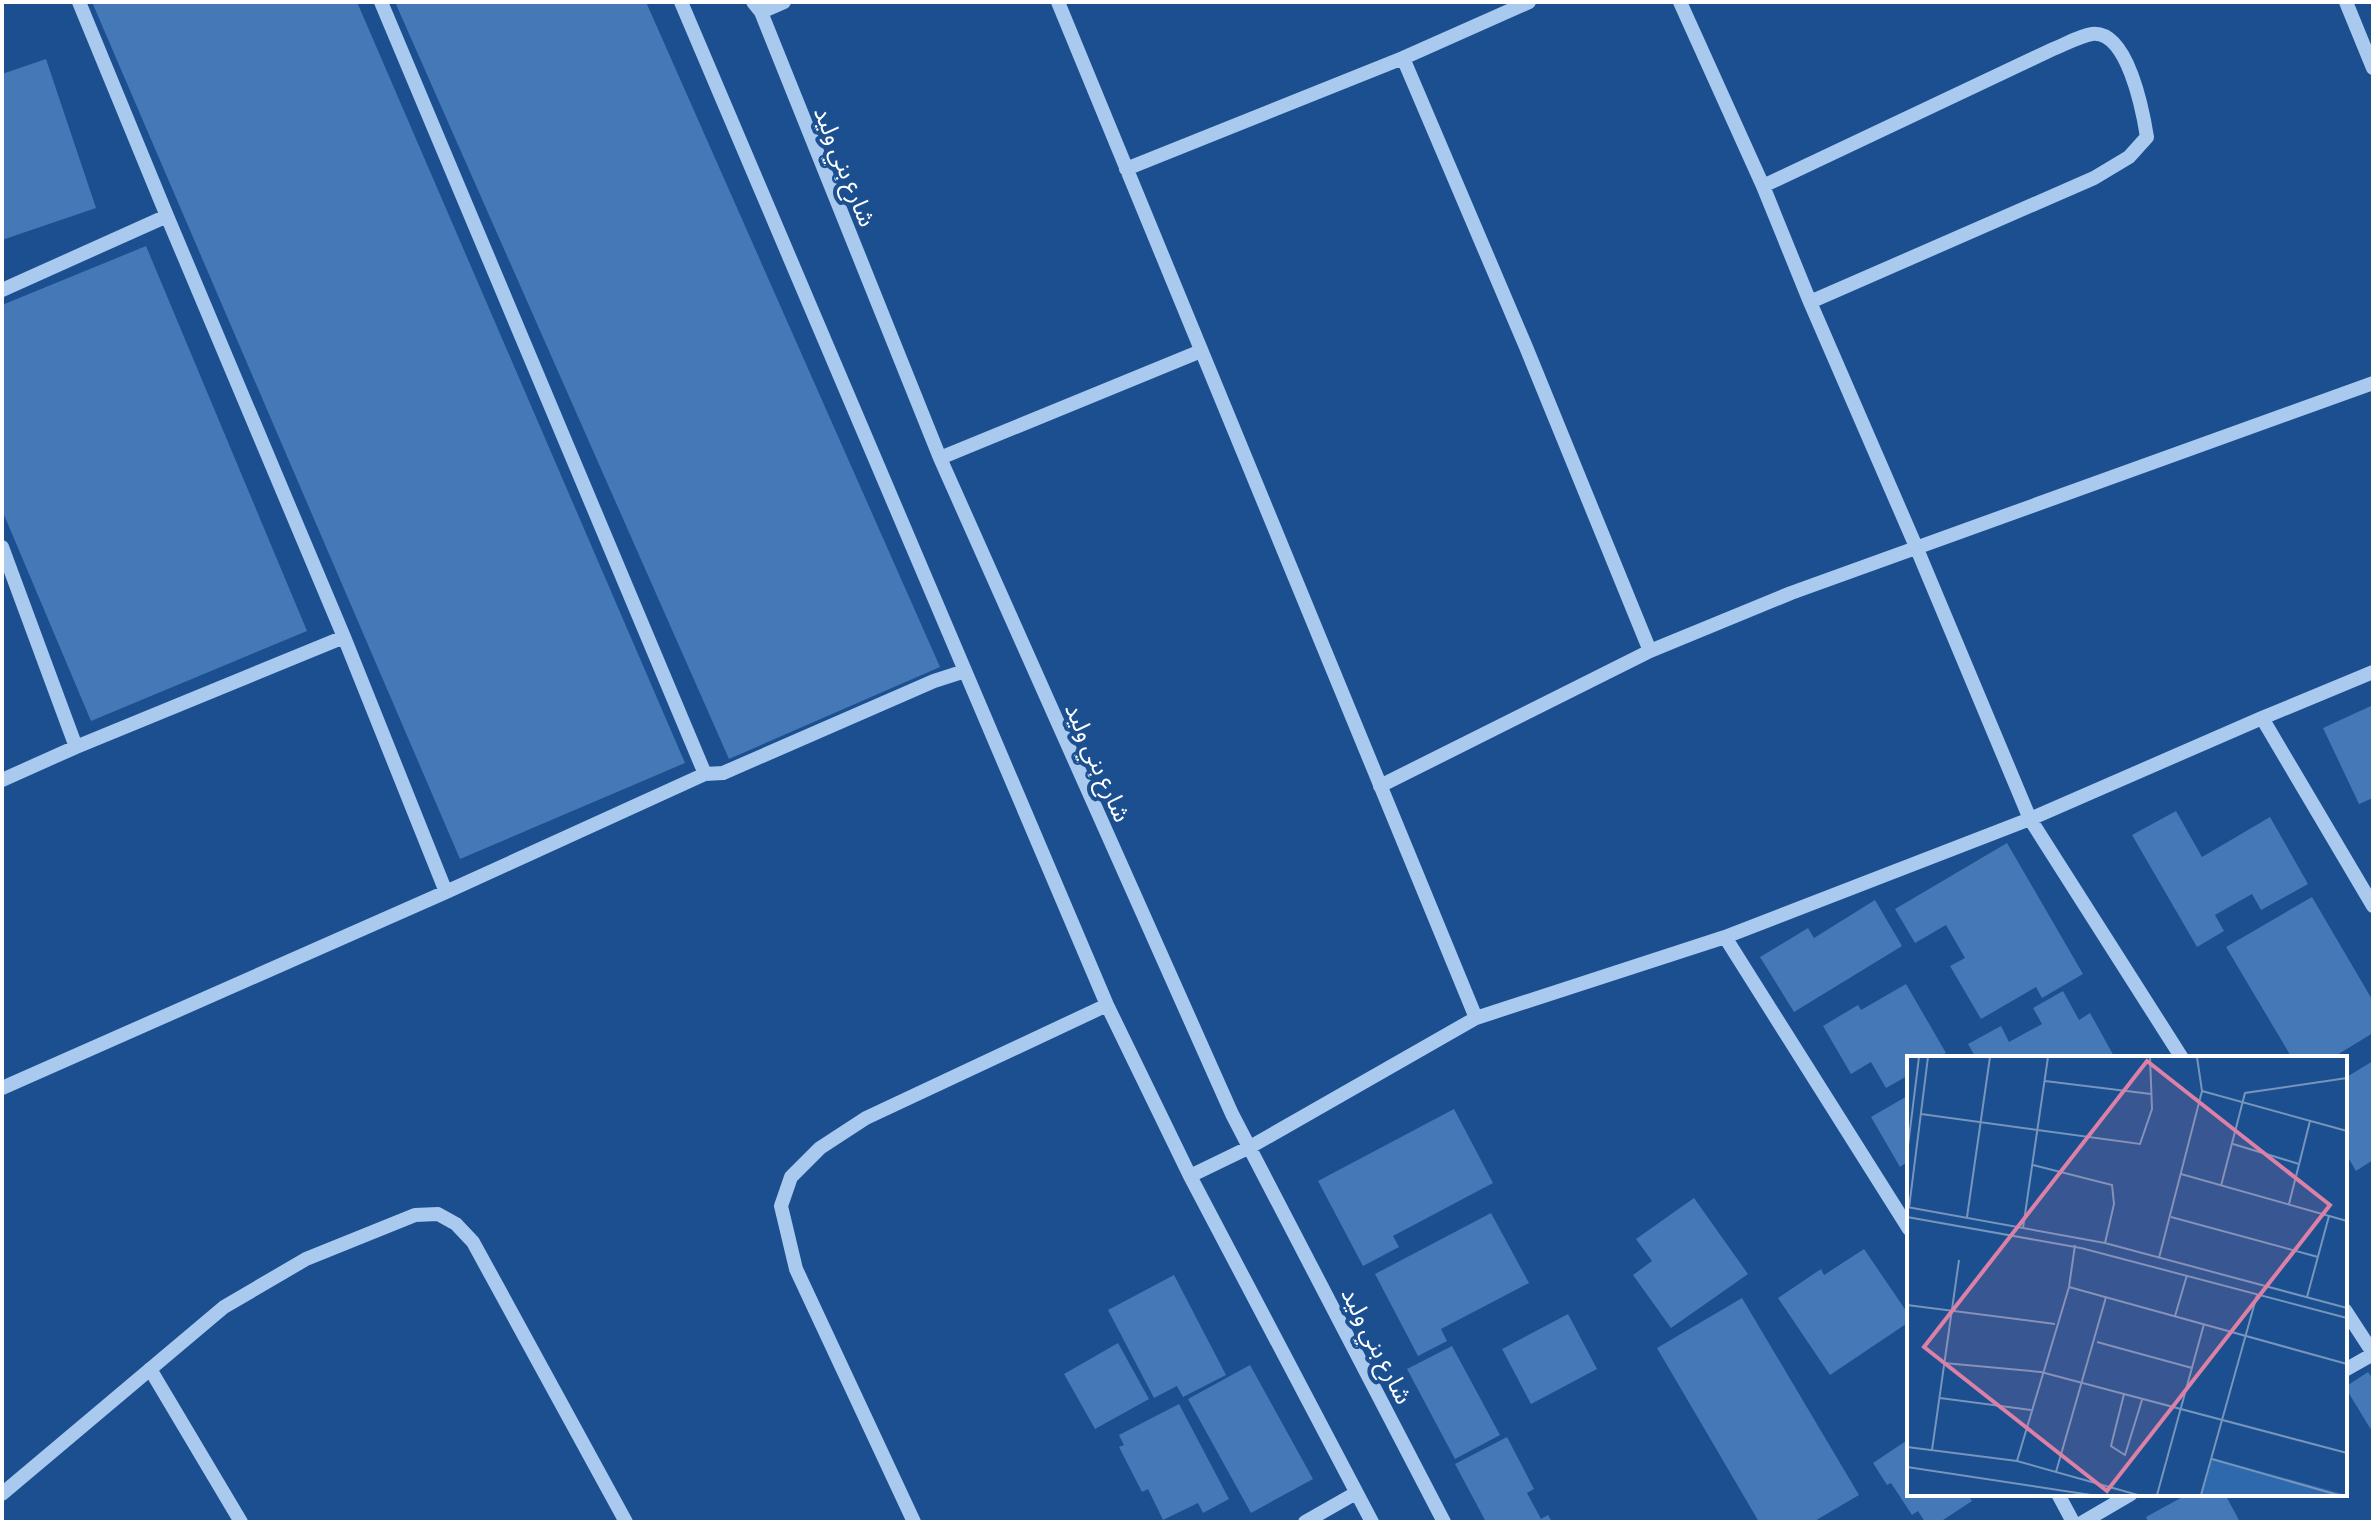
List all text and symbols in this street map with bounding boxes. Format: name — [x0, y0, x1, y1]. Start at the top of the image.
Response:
street label: شارع بني وليد — [804, 102, 883, 232]
street label: شارع بني وليد — [1055, 698, 1138, 828]
inset map — [1907, 1056, 2347, 1496]
street label: شارع بني وليد — [1331, 1282, 1420, 1411]

